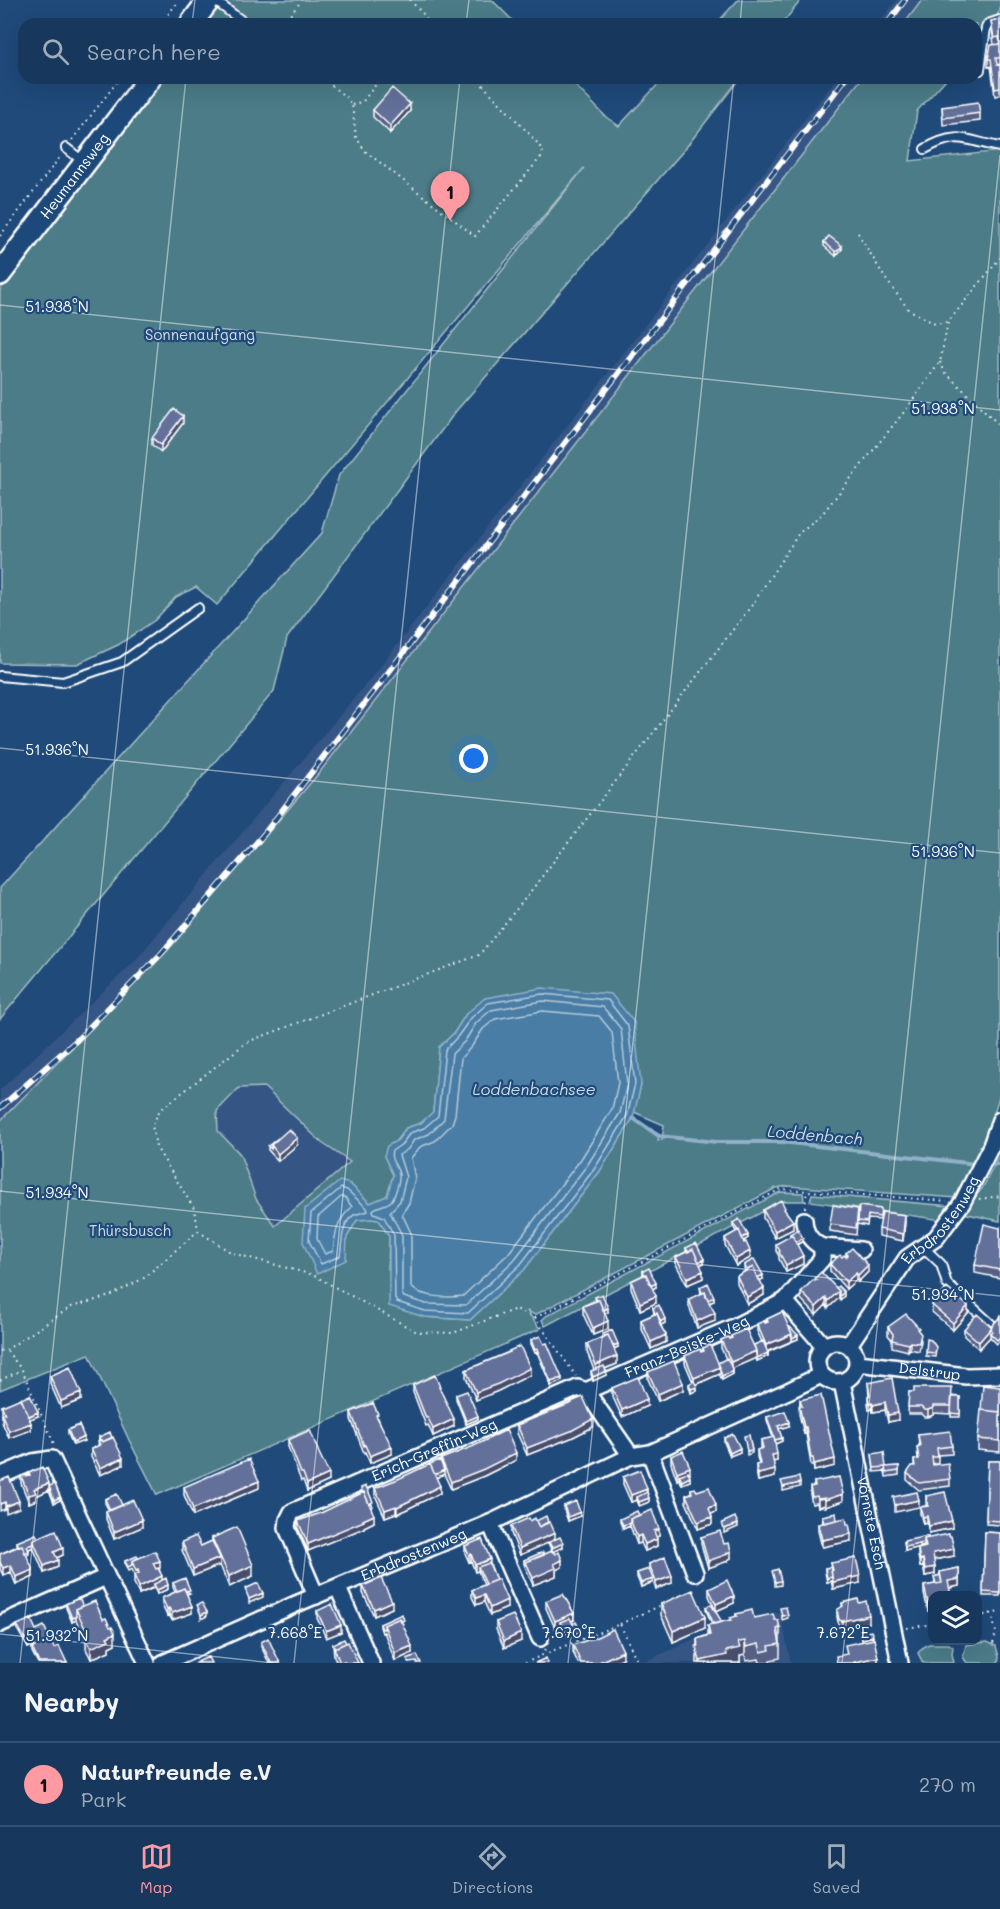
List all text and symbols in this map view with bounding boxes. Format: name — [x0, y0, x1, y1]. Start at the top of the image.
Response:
search box — [18, 18, 982, 84]
icon: search — [39, 35, 72, 68]
text: Search here — [87, 37, 221, 66]
street label: Heumannsweg — [35, 128, 113, 223]
pin: 1 — [430, 172, 470, 221]
text: 51.938°N — [25, 296, 89, 316]
park label: Sonnenaufgang — [145, 324, 255, 344]
text: 51.938°N — [911, 398, 975, 418]
text: 51.936°N — [25, 739, 89, 759]
your location — [459, 744, 488, 773]
text: 51.936°N — [911, 841, 975, 861]
water label: Loddenbachsee — [472, 1078, 596, 1099]
water label: Loddenbach — [767, 1120, 864, 1149]
street label: Erbdrostenweg — [895, 1172, 983, 1267]
text: 51.934°N — [25, 1182, 89, 1202]
park label: Thürsbusch — [89, 1220, 171, 1240]
text: 51.934°N — [911, 1284, 975, 1304]
street label: Franz-Beiske-Weg — [621, 1310, 752, 1382]
street label: Delstrup — [897, 1357, 962, 1384]
street label: Erich-Greffin-Weg — [368, 1413, 500, 1485]
street label: Vörnste Esch — [853, 1474, 891, 1571]
street label: Erbdrostenweg — [357, 1523, 469, 1585]
map controls — [928, 1591, 982, 1645]
button: layers — [928, 1591, 982, 1645]
text: 7.668°E — [268, 1622, 323, 1642]
text: 7.670°E — [542, 1622, 596, 1642]
text: 7.672°E — [817, 1622, 870, 1642]
text: 51.932°N — [26, 1625, 88, 1645]
text: Nearby — [24, 1685, 119, 1719]
text: Naturfreunde e.V — [81, 1757, 271, 1786]
text: 1 — [39, 1771, 48, 1797]
text: 270 m — [919, 1771, 976, 1797]
text: Park — [81, 1786, 126, 1812]
tab: Map — [140, 1840, 173, 1897]
tab: Directions — [452, 1840, 533, 1897]
tab: Saved — [813, 1840, 860, 1897]

